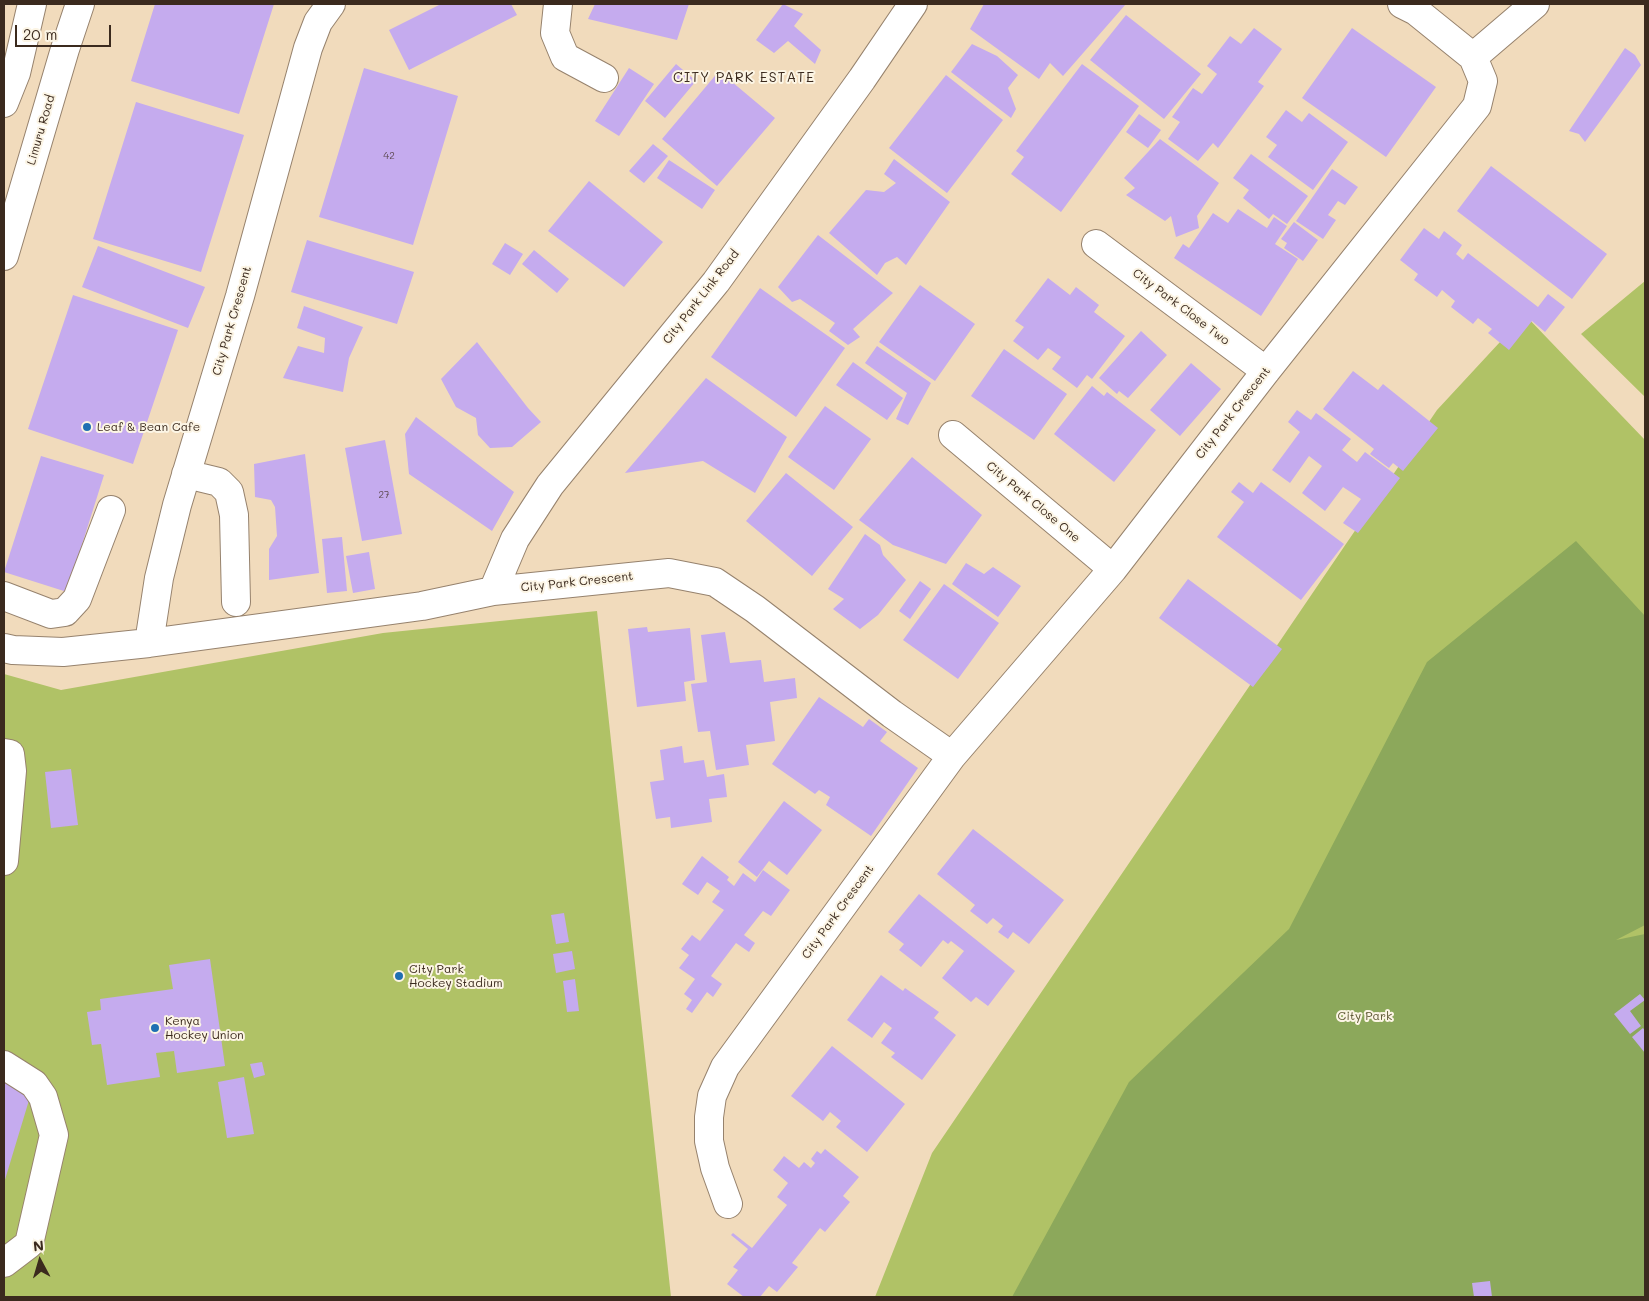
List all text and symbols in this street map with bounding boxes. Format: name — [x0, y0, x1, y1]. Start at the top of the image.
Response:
scale bar — [18, 15, 114, 47]
text: 20 m — [23, 24, 57, 44]
district label: CITY PARK ESTATE — [671, 70, 817, 86]
street label: Limuru Road — [24, 93, 58, 167]
house number: 42 — [383, 150, 395, 162]
street label: City Park Link Road — [660, 247, 742, 347]
street label: City Park Crescent — [210, 265, 254, 377]
street label: City Park Close Two — [1130, 266, 1232, 348]
street label: City Park Crescent — [1193, 364, 1273, 462]
place label: Leaf & Bean Cafe — [97, 420, 200, 434]
marker: Leaf & Bean Cafe — [81, 421, 93, 433]
street label: City Park Close One — [983, 459, 1083, 545]
house number: 27 — [378, 489, 390, 501]
street label: City Park Crescent — [520, 569, 634, 595]
street label: City Park Crescent — [799, 862, 877, 962]
place label: City Park Hockey Stadium — [409, 962, 503, 990]
marker: City Park Hockey Stadium — [393, 970, 405, 982]
park label: City Park — [1338, 1009, 1392, 1023]
place label: Kenya Hockey Union — [165, 1014, 244, 1042]
marker: Kenya Hockey Union — [149, 1022, 161, 1034]
north arrow — [15, 1236, 65, 1286]
text: N — [32, 1236, 45, 1256]

